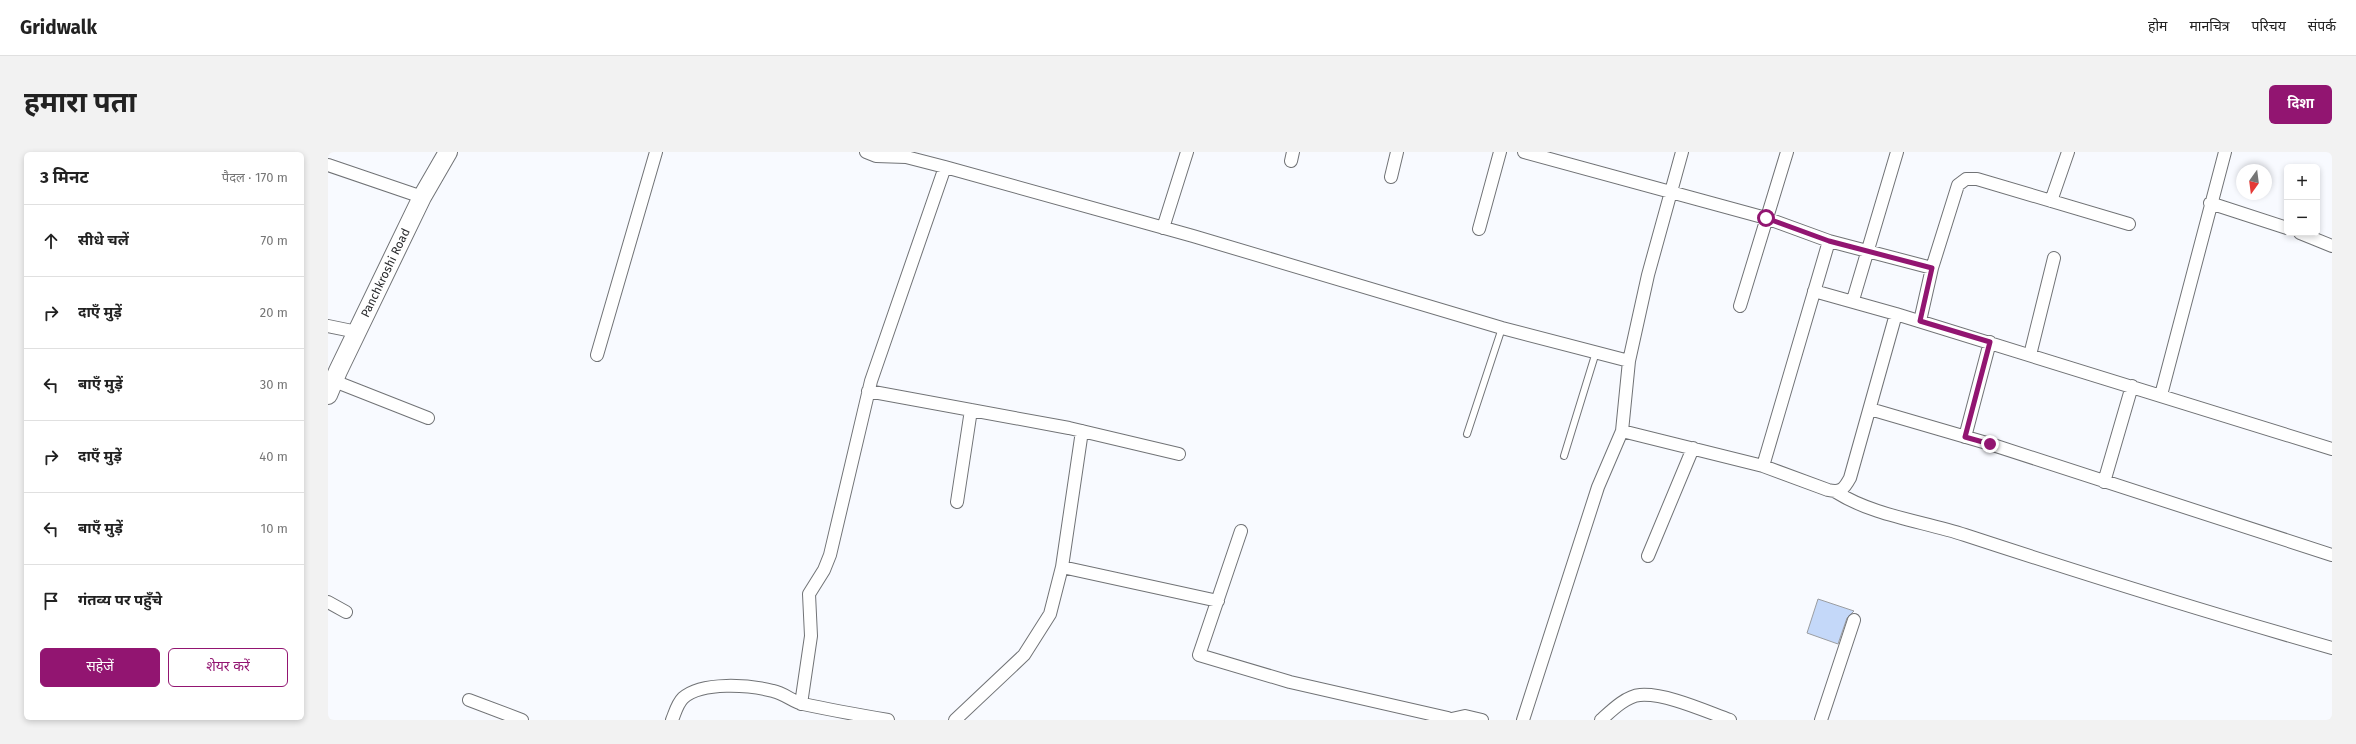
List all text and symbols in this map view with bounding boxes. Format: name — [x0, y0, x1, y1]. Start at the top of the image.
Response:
text: Gridwalk — [20, 16, 97, 39]
text: होम — [2148, 18, 2167, 35]
text: मानचित्र — [2189, 18, 2230, 35]
text: परिचय — [2252, 18, 2286, 35]
text: संपर्क — [2308, 18, 2336, 35]
button: दिशा — [2269, 85, 2332, 124]
text: हमारा पता — [24, 86, 136, 119]
north arrow — [2236, 164, 2272, 200]
map controls — [2284, 164, 2320, 236]
button: + — [2284, 164, 2320, 200]
text: 3 मिनट — [40, 167, 89, 188]
text: पैदल · 170 m — [222, 170, 288, 185]
button: − — [2284, 200, 2320, 236]
route start — [1757, 209, 1775, 227]
street label: Panchkroshi Road — [358, 226, 413, 320]
icon: ahead — [40, 230, 62, 252]
text: सीधे चलें — [78, 231, 129, 249]
text: 70 m — [261, 233, 288, 248]
icon: right — [40, 302, 62, 324]
text: दाएँ मुड़ें — [78, 303, 122, 321]
text: 20 m — [260, 305, 288, 320]
icon: left — [40, 374, 62, 396]
text: बाएँ मुड़ें — [78, 375, 123, 393]
text: 30 m — [260, 377, 288, 392]
route end — [1981, 435, 1999, 453]
icon: right — [40, 446, 62, 468]
text: दाएँ मुड़ें — [78, 447, 122, 465]
text: 40 m — [259, 449, 288, 464]
icon: left — [40, 518, 62, 540]
text: बाएँ मुड़ें — [78, 519, 123, 537]
text: 10 m — [261, 521, 288, 536]
icon: arrive — [40, 590, 62, 612]
text: गंतव्य पर पहुँचे — [78, 591, 162, 609]
button: सहेजें — [40, 648, 160, 687]
button: शेयर करें — [168, 648, 288, 687]

